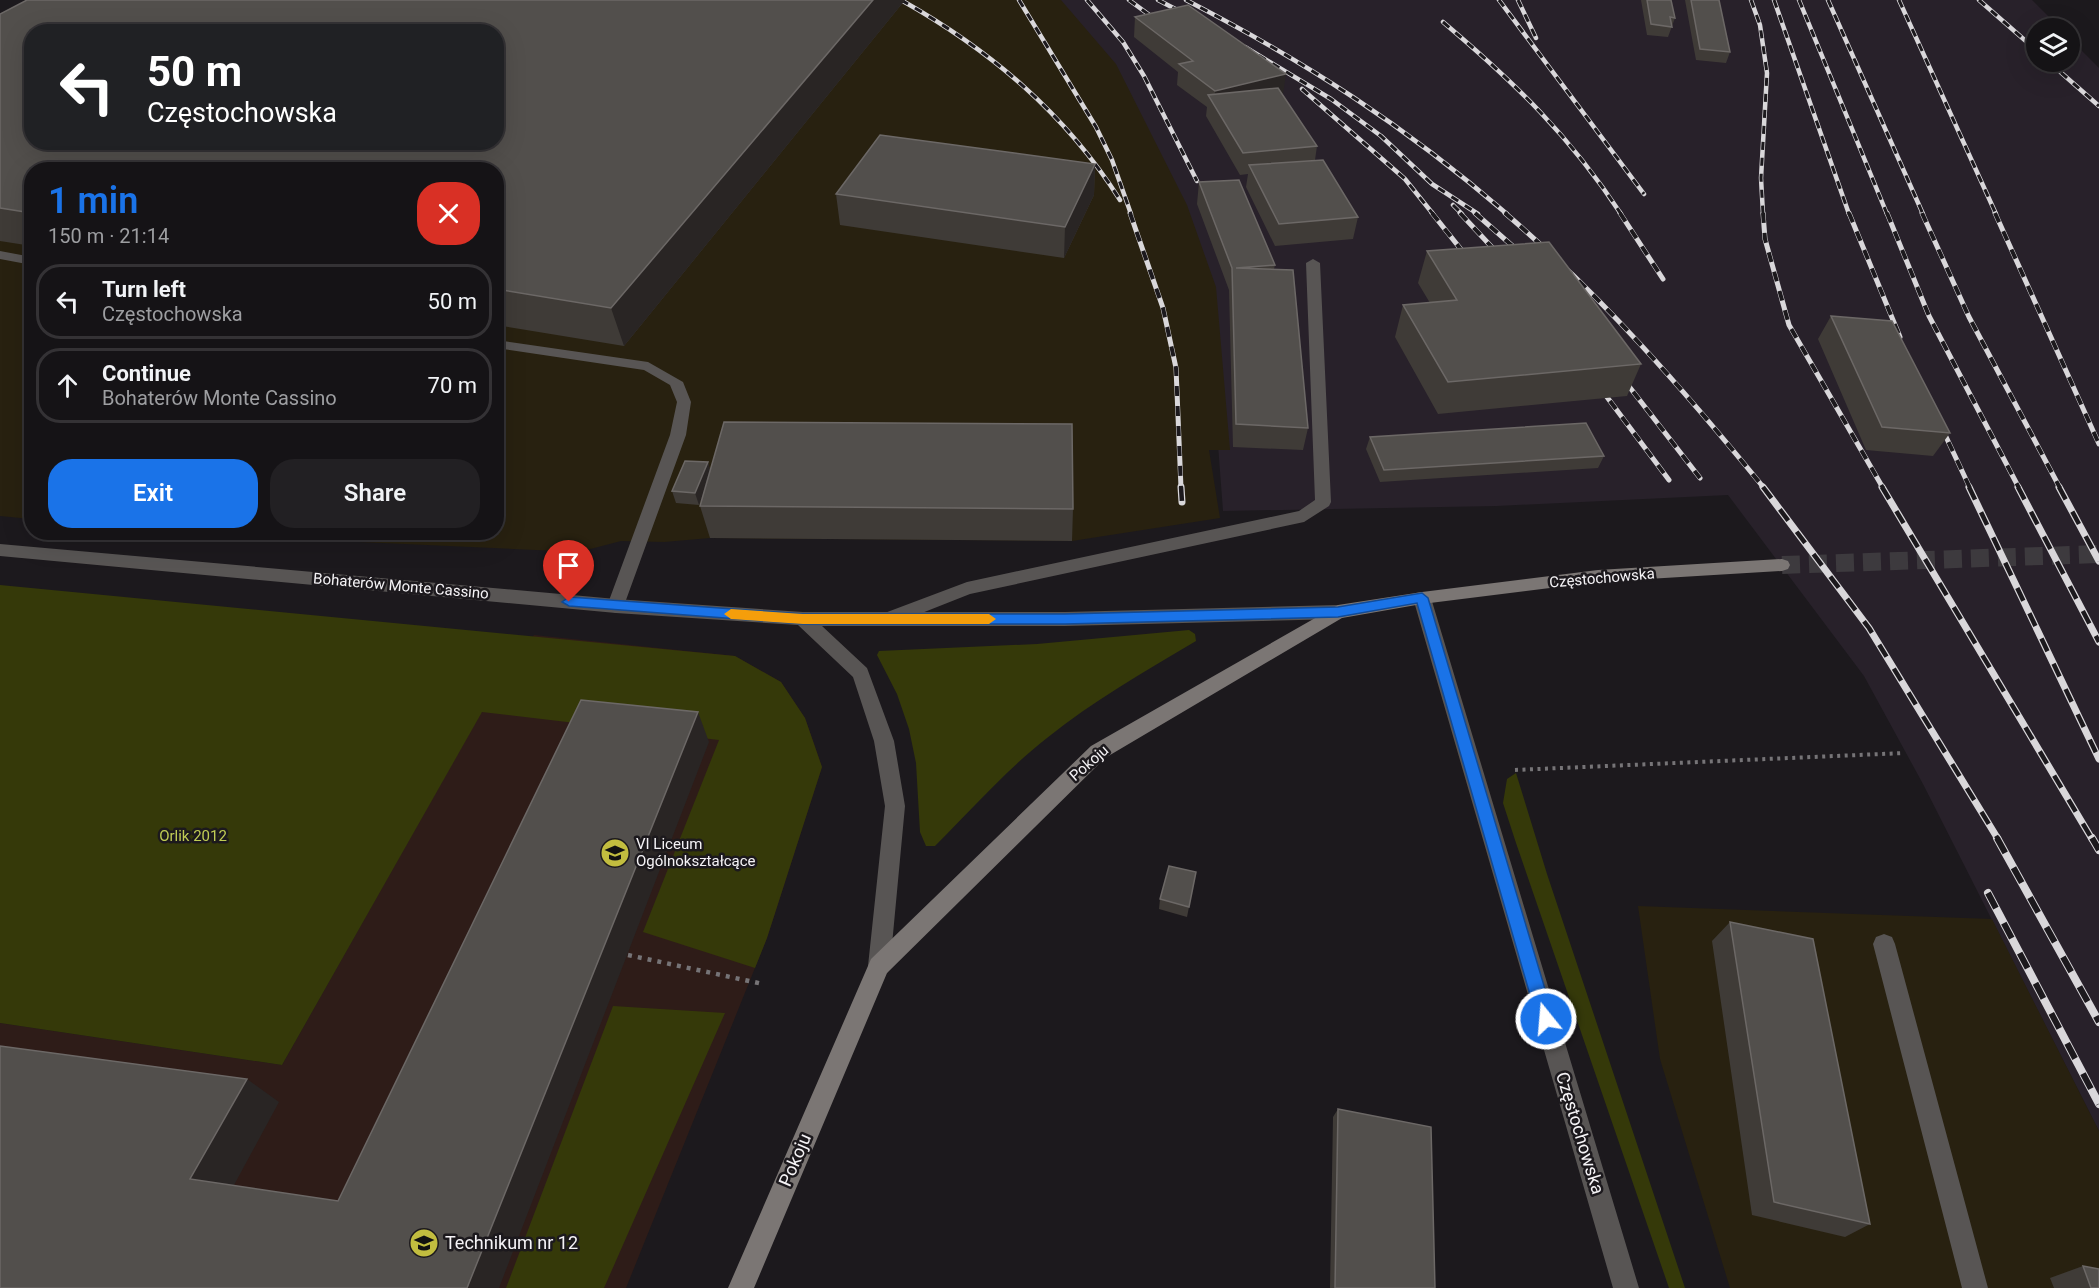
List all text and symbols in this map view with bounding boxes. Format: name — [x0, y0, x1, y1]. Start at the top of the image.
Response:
map controls — [2026, 18, 2080, 72]
button: layers — [2026, 18, 2080, 72]
text: 50 m — [147, 47, 242, 96]
icon: left — [48, 48, 126, 126]
text: Częstochowska — [147, 97, 337, 129]
text: 1 min — [48, 180, 138, 222]
button: close — [417, 182, 480, 245]
text: 150 m · 21:14 — [48, 224, 169, 248]
text: Turn left — [102, 277, 186, 302]
icon: left — [51, 285, 84, 318]
text: 50 m — [428, 289, 477, 314]
text: Częstochowska — [102, 302, 243, 326]
text: Continue — [102, 361, 191, 386]
icon: ahead — [51, 369, 84, 402]
text: 70 m — [428, 373, 477, 398]
text: Bohaterów Monte Cassino — [102, 386, 337, 410]
button: Exit — [48, 459, 258, 528]
button: Share — [270, 459, 480, 528]
pin — [543, 540, 594, 602]
icon: arrive — [552, 549, 585, 582]
street label: Częstochowska — [1549, 564, 1655, 592]
street label: Bohaterów Monte Cassino — [313, 569, 489, 603]
street label: Pokoju — [1066, 741, 1112, 785]
park label: Orlik 2012 — [159, 827, 227, 845]
place label: VI Liceum Ogólnokształcące — [636, 835, 756, 870]
school or university icon: VI Liceum Ogólnokształcące — [599, 837, 631, 869]
position arrow — [1514, 987, 1578, 1051]
street label: Częstochowska — [1552, 1069, 1609, 1196]
street label: Pokoju — [774, 1130, 815, 1189]
school or university icon: Technikum nr 12 — [408, 1227, 440, 1259]
place label: Technikum nr 12 — [445, 1232, 578, 1253]

